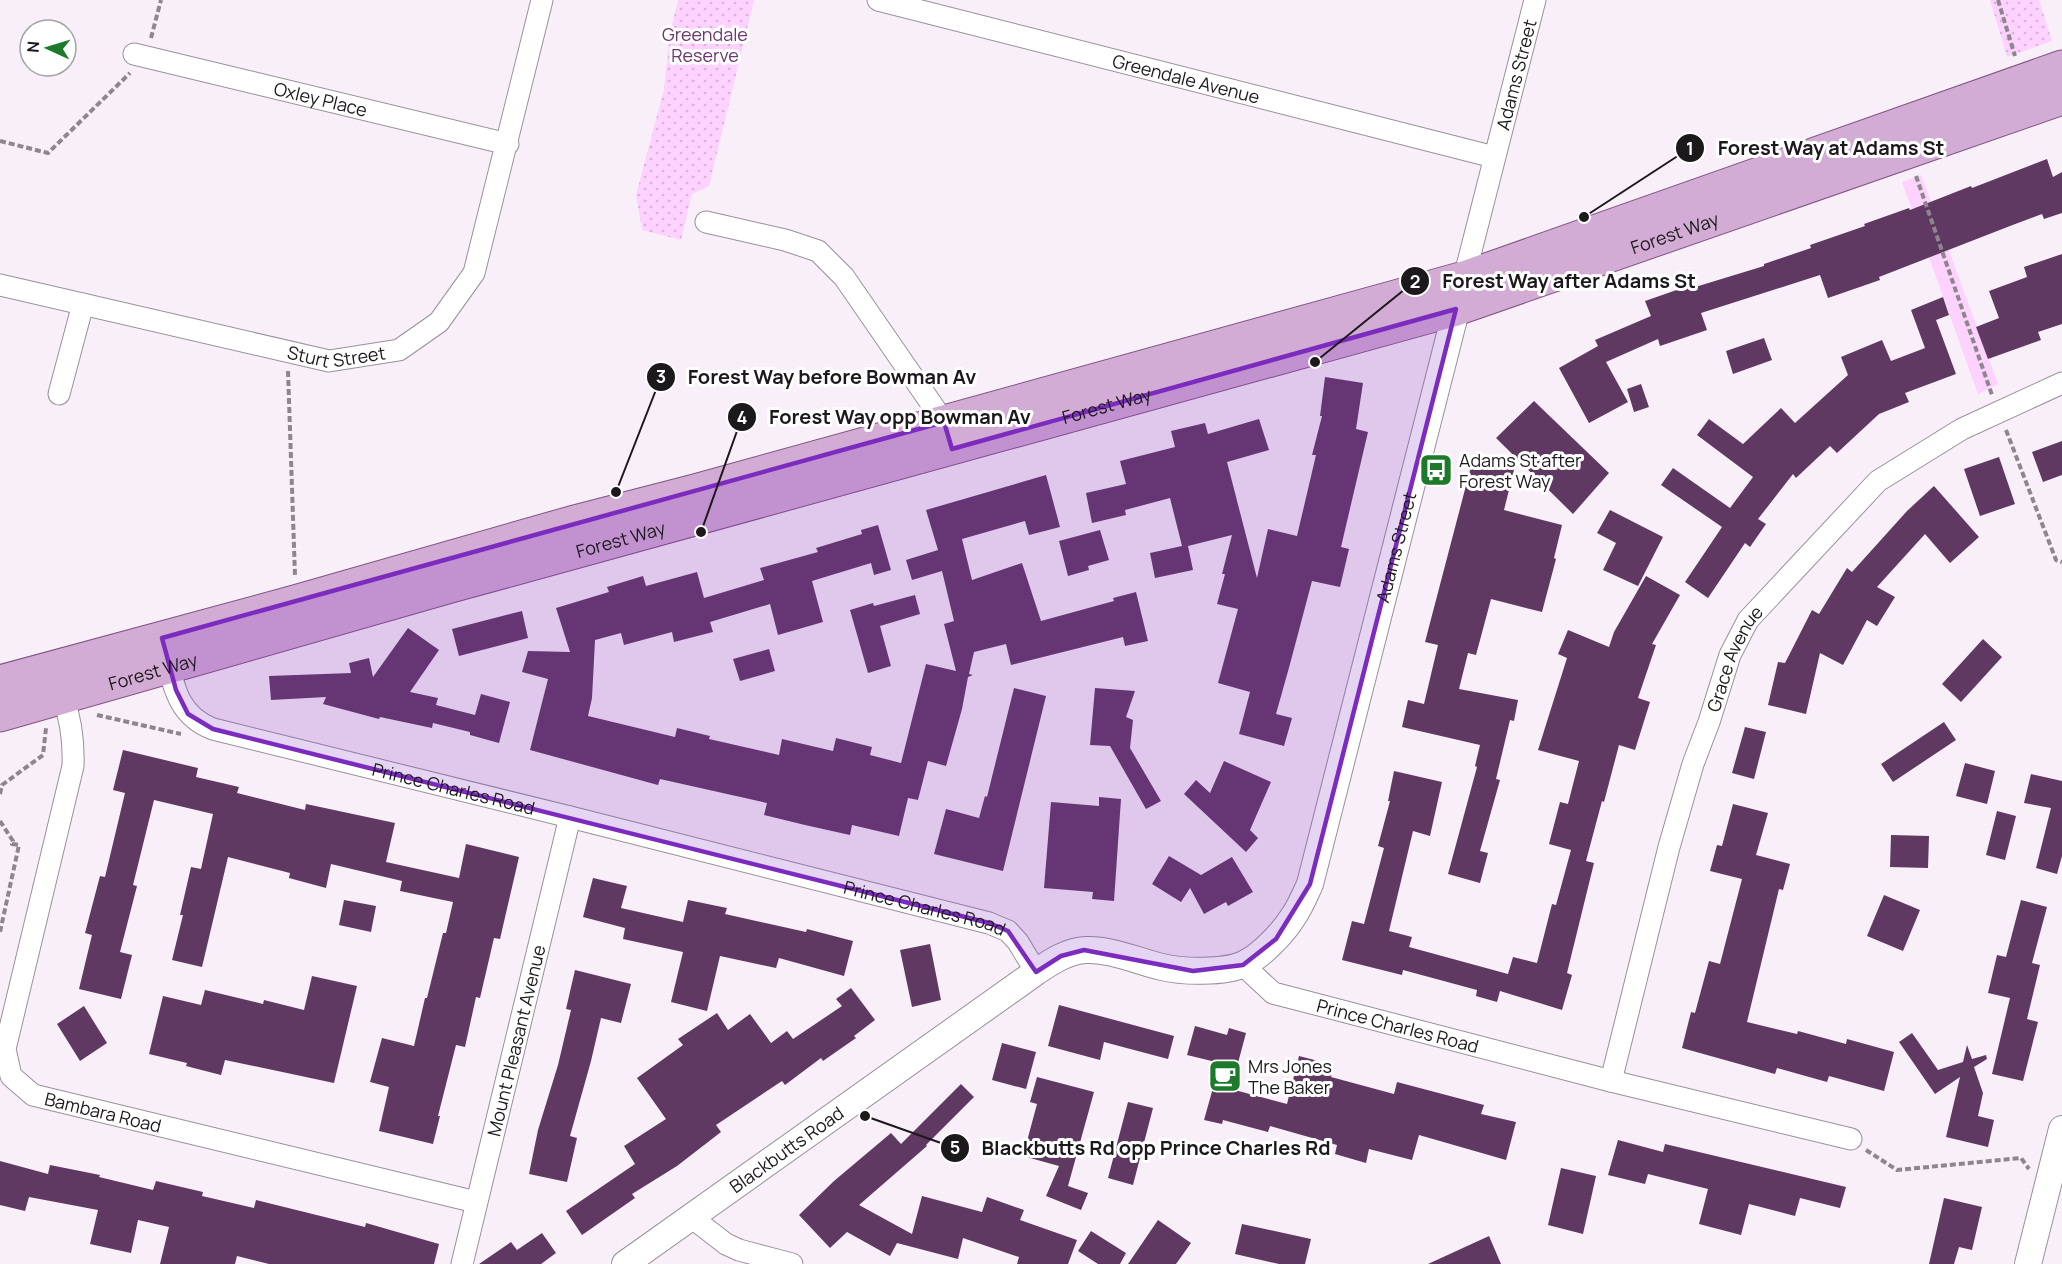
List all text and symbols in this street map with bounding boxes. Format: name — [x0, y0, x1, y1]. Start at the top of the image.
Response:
street label: Adams Street — [1490, 17, 1542, 132]
north arrow — [18, 18, 78, 78]
park label: Greendale Reserve — [662, 22, 748, 67]
text: N — [22, 40, 44, 53]
street label: Greendale Avenue — [1110, 48, 1262, 109]
street label: Oxley Place — [272, 76, 370, 122]
callout: Forest Way at Adams St — [1675, 129, 1956, 167]
text: Forest Way at Adams St — [1718, 134, 1944, 161]
text: 1 — [1686, 136, 1694, 160]
street label: Forest Way — [1627, 206, 1722, 259]
callout: Forest Way after Adams St — [1400, 262, 1707, 300]
text: Forest Way after Adams St — [1442, 267, 1696, 294]
text: 2 — [1410, 269, 1420, 293]
street label: Sturt Street — [285, 340, 387, 373]
callout: Forest Way before Bowman Av — [646, 358, 989, 396]
text: Forest Way before Bowman Av — [688, 363, 976, 390]
text: 3 — [656, 364, 666, 388]
street label: Forest Way — [1059, 381, 1154, 429]
callout: Forest Way opp Bowman Av — [727, 398, 1043, 436]
text: Forest Way opp Bowman Av — [769, 403, 1031, 430]
text: 4 — [737, 405, 748, 429]
place label: Adams St after Forest Way — [1459, 448, 1582, 493]
bus stop icon: Adams St after Forest Way — [1418, 452, 1454, 488]
street label: Adams Street — [1370, 489, 1421, 605]
street label: Forest Way — [573, 515, 668, 563]
street label: Grace Avenue — [1701, 600, 1768, 715]
street label: Forest Way — [106, 647, 201, 695]
street label: Prince Charles Road — [370, 757, 537, 820]
street label: Prince Charles Road — [841, 875, 1010, 941]
street label: Mount Pleasant Avenue — [481, 942, 551, 1139]
street label: Prince Charles Road — [1314, 993, 1481, 1058]
place label: Mrs Jones The Baker — [1248, 1054, 1332, 1099]
cafe icon: Mrs Jones The Baker — [1207, 1058, 1243, 1094]
street label: Bambara Road — [42, 1086, 164, 1138]
street label: Blackbutts Road — [725, 1101, 848, 1198]
callout: Blackbutts Rd opp Prince Charles Rd — [940, 1129, 1343, 1167]
text: Blackbutts Rd opp Prince Charles Rd — [981, 1134, 1331, 1161]
text: 5 — [950, 1135, 960, 1159]

